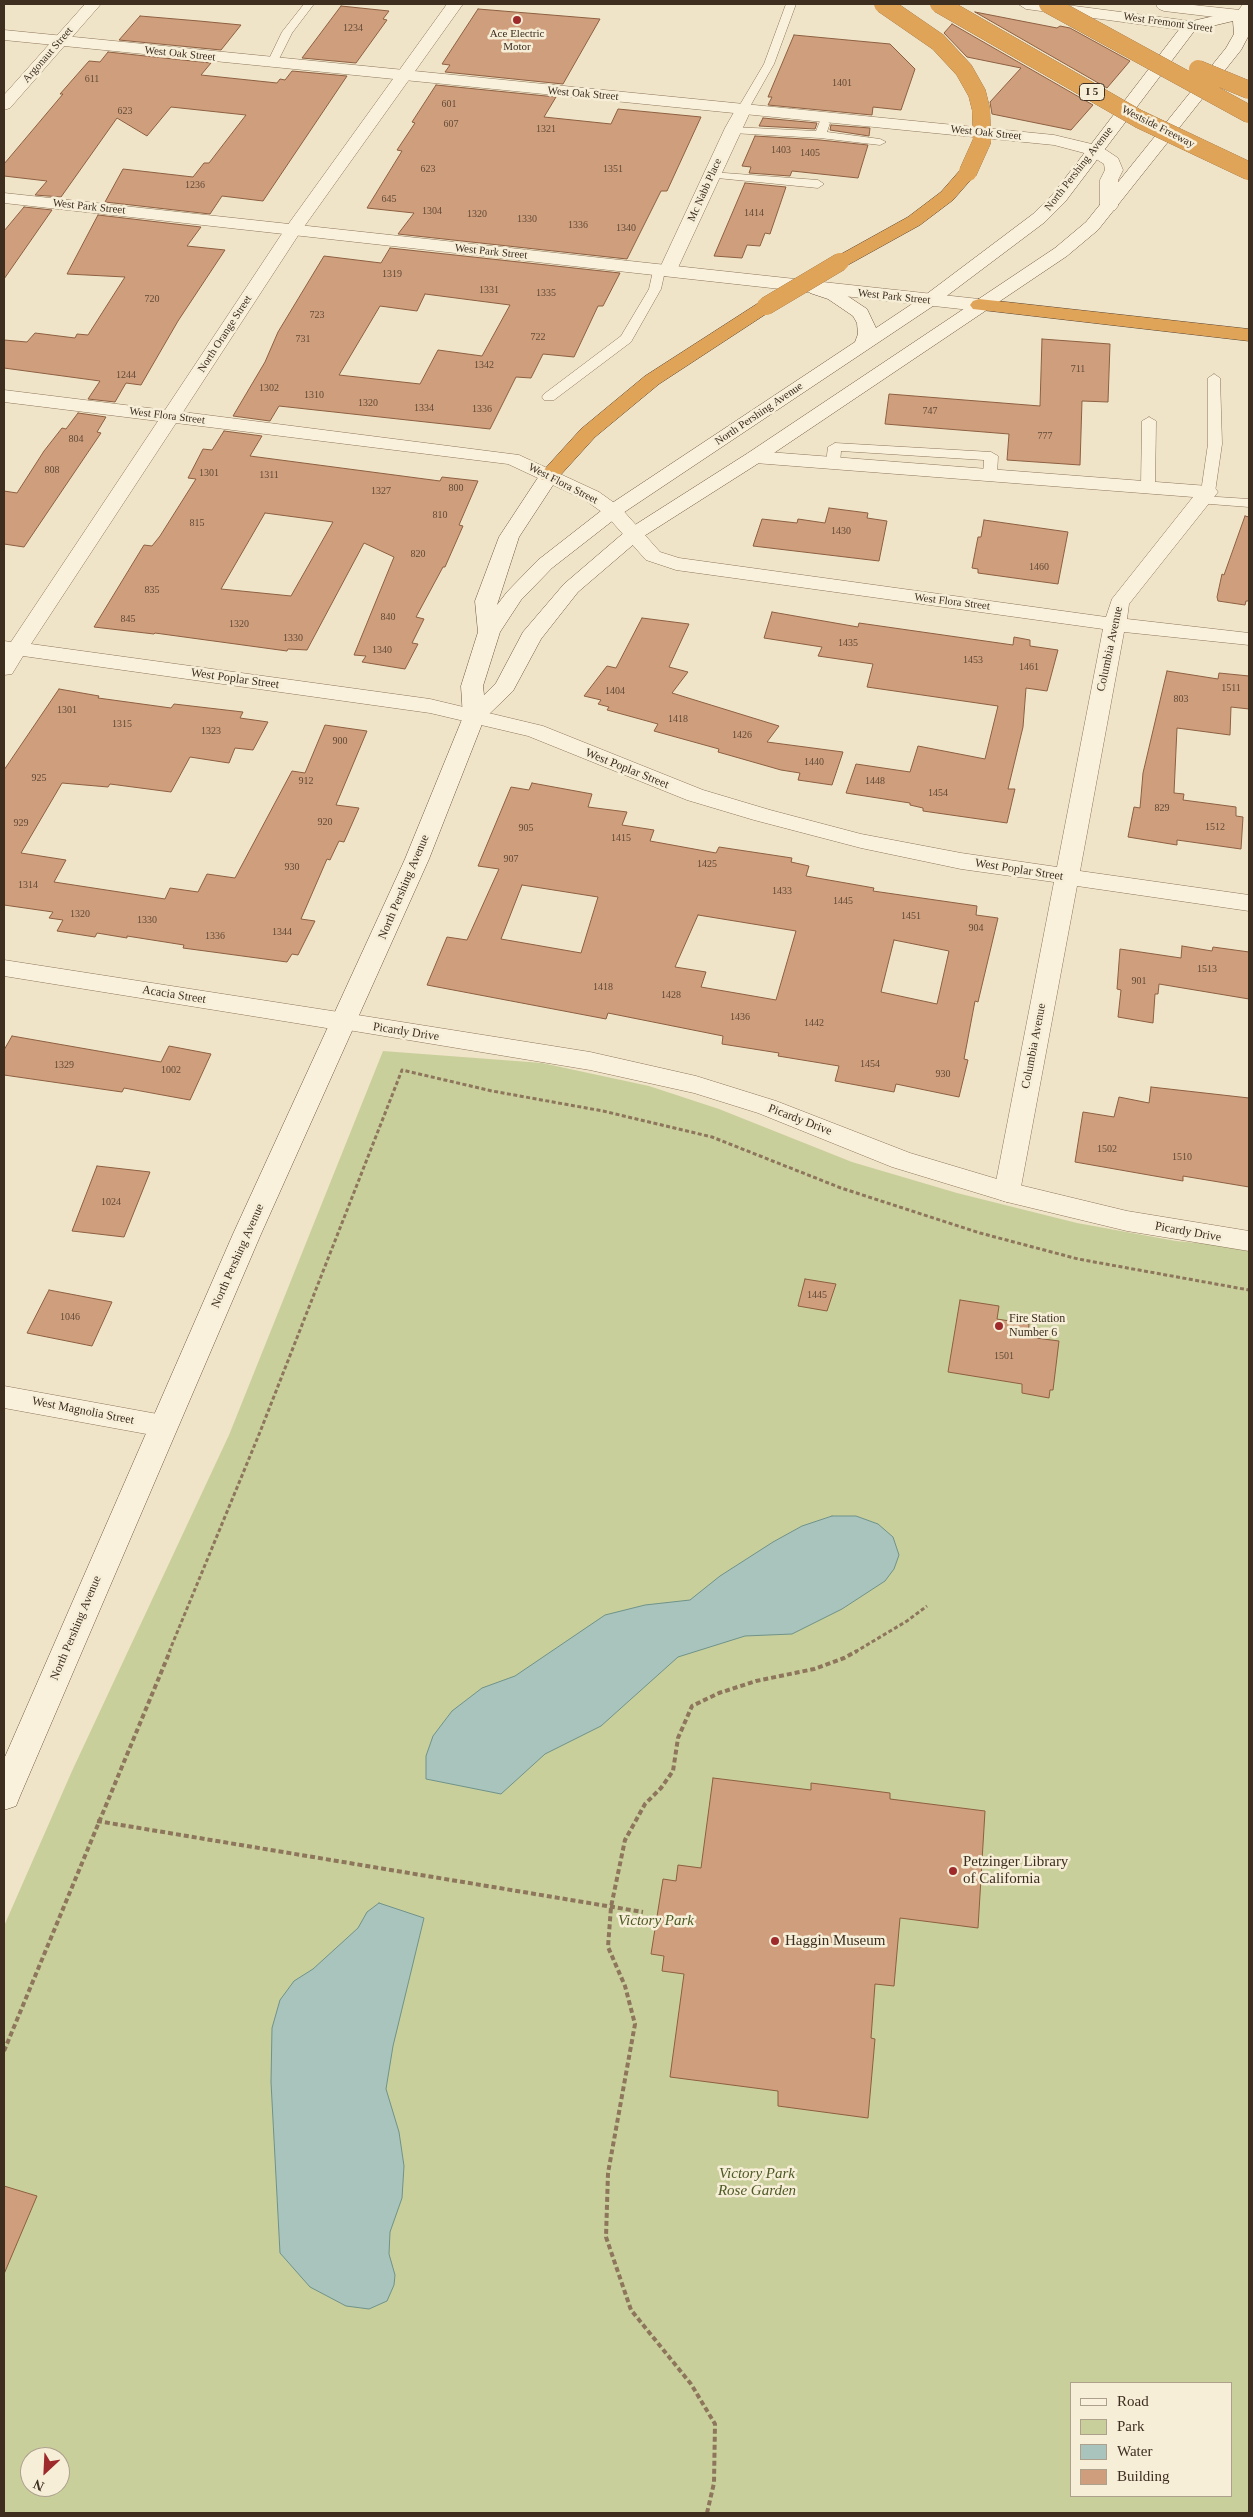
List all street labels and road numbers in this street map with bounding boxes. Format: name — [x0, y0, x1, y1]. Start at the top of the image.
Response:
street label: West Fremont Street — [1122, 10, 1214, 36]
street label: Argonaut Street — [20, 24, 76, 86]
street label: West Oak Street — [144, 44, 216, 64]
street label: West Oak Street — [547, 84, 619, 104]
road number: I 5 — [1080, 84, 1104, 100]
street label: Westside Freeway — [1119, 103, 1197, 151]
street label: West Oak Street — [950, 123, 1022, 143]
street label: North Pershing Avenue — [1042, 124, 1116, 214]
street label: Mc Nabb Place — [685, 156, 725, 224]
street label: West Park Street — [52, 197, 126, 217]
street label: West Park Street — [454, 242, 528, 262]
street label: West Park Street — [857, 287, 931, 307]
street label: North Orange Street — [195, 293, 255, 375]
street label: North Pershing Avenue — [713, 380, 805, 448]
street label: West Flora Street — [128, 405, 206, 427]
street label: West Flora Street — [526, 461, 600, 507]
street label: West Flora Street — [913, 591, 991, 613]
street label: Columbia Avenue — [1094, 605, 1126, 693]
street label: West Poplar Street — [190, 666, 280, 692]
street label: West Poplar Street — [583, 746, 671, 792]
street label: North Pershing Avenue — [375, 832, 433, 942]
street label: West Poplar Street — [974, 856, 1064, 884]
street label: Acacia Street — [141, 983, 207, 1007]
street label: Columbia Avenue — [1019, 1002, 1049, 1090]
street label: Picardy Drive — [372, 1020, 440, 1044]
street label: Picardy Drive — [766, 1101, 834, 1139]
street label: North Pershing Avenue — [209, 1202, 267, 1310]
street label: Picardy Drive — [1154, 1219, 1222, 1245]
street label: West Magnolia Street — [31, 1394, 135, 1428]
street label: North Pershing Avenue — [47, 1573, 105, 1683]

